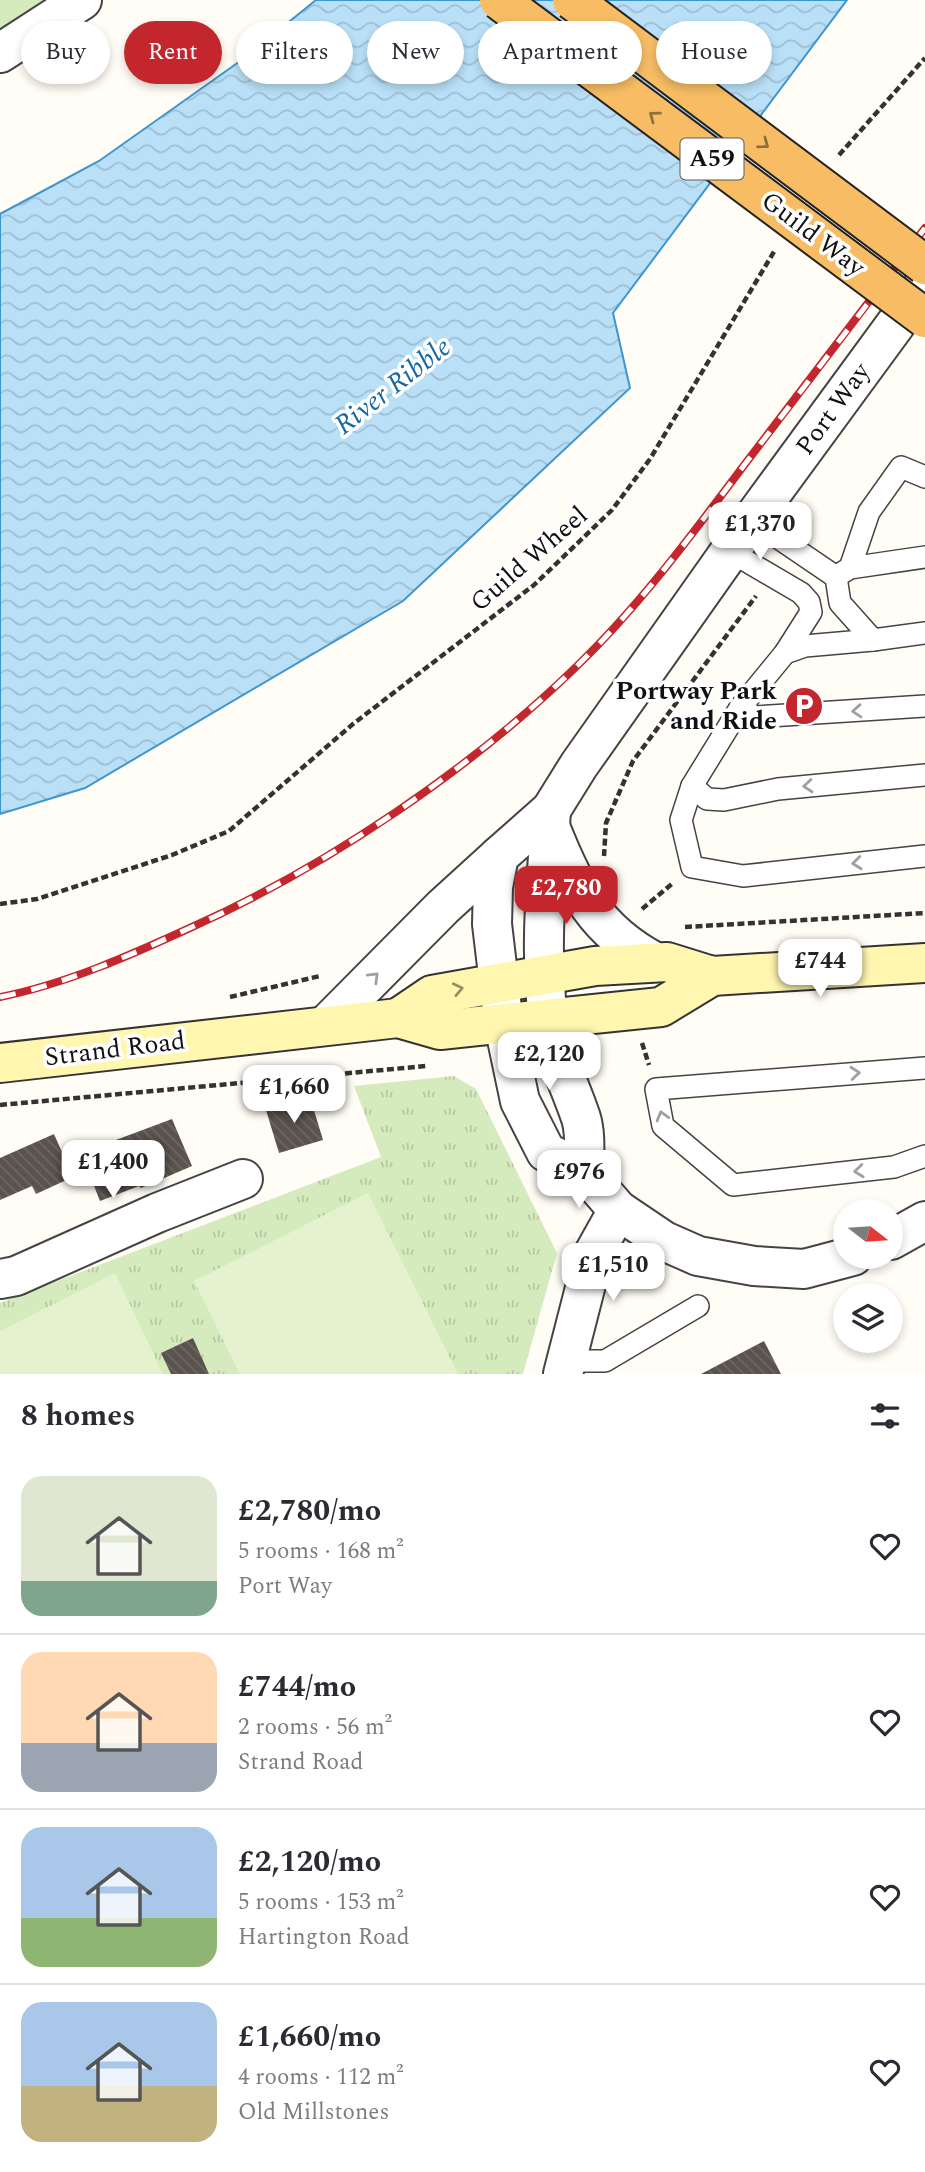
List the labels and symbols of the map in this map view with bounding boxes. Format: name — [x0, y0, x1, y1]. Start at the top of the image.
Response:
one-way arrow — [649, 112, 662, 124]
one-way arrow — [756, 136, 769, 148]
road number: A59 — [680, 139, 744, 180]
street label: Guild Way — [752, 181, 875, 287]
water label: River Ribble — [325, 326, 461, 446]
street label: Port Way — [786, 353, 881, 464]
street label: Guild Wheel — [461, 496, 597, 622]
pin: £1,370 — [703, 503, 817, 562]
place label: Portway Park and Ride — [616, 671, 777, 741]
parking icon: Portway Park and Ride — [783, 685, 825, 727]
one-way arrow — [851, 703, 862, 718]
one-way arrow — [802, 778, 813, 793]
one-way arrow — [851, 855, 862, 870]
pin: £2,780 — [509, 866, 623, 926]
pin: £744 — [779, 940, 861, 999]
one-way arrow — [366, 973, 379, 986]
one-way arrow — [452, 983, 464, 998]
street label: Strand Road — [42, 1021, 188, 1077]
pin: £2,120 — [492, 1032, 606, 1092]
pin: £1,660 — [237, 1066, 351, 1125]
one-way arrow — [850, 1066, 861, 1081]
one-way arrow — [656, 1111, 671, 1123]
pin: £1,400 — [56, 1140, 170, 1200]
pin: £976 — [538, 1150, 620, 1210]
one-way arrow — [853, 1164, 865, 1179]
north arrow — [833, 1199, 903, 1269]
pin: £1,510 — [556, 1244, 670, 1303]

